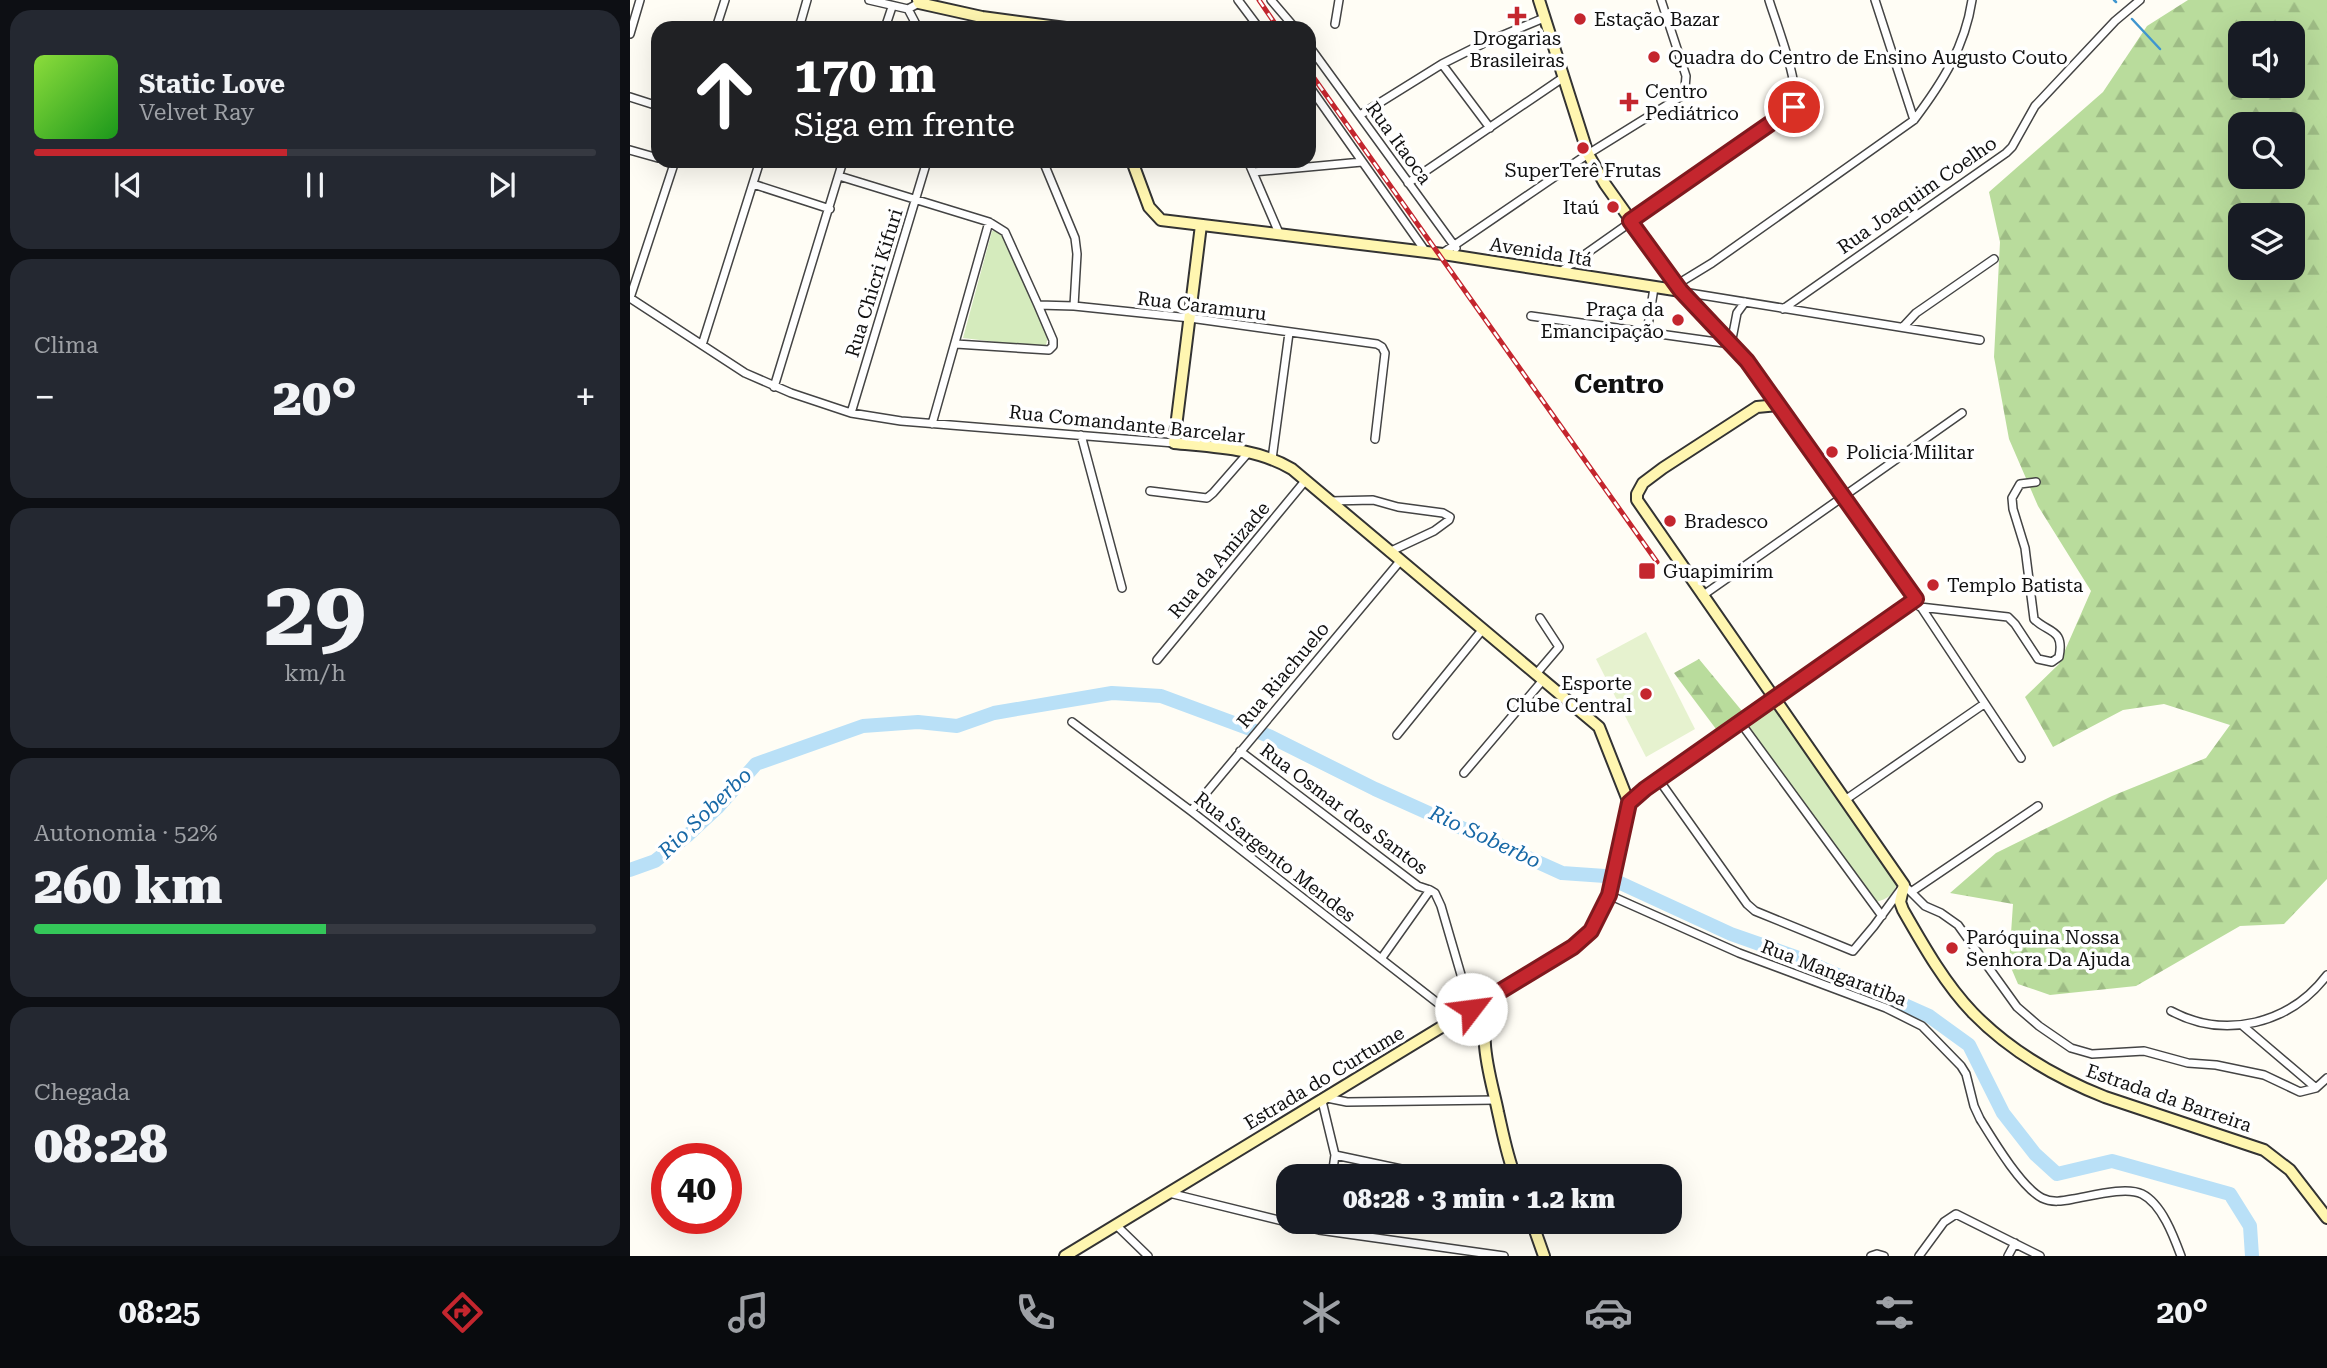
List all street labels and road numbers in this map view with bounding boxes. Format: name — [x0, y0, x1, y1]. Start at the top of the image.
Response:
street label: Rua Itaoca — [1361, 97, 1437, 189]
street label: Rua Joaquim Coelho — [1833, 131, 2001, 259]
street label: Rua Chicri Kifuri — [840, 206, 908, 360]
street label: Avenida Itá — [1488, 233, 1595, 272]
street label: Rua Caramuru — [1136, 287, 1268, 325]
street label: Rua Comandante Barcelar — [1008, 400, 1246, 448]
street label: Rua da Amizade — [1163, 497, 1275, 623]
street label: Rua Riachuelo — [1232, 617, 1334, 733]
street label: Rua Osmar dos Santos — [1256, 738, 1432, 880]
street label: Rua Sargento Mendes — [1190, 787, 1360, 927]
street label: Rua Mangaratiba — [1758, 935, 1911, 1012]
street label: Estrada do Curtume — [1240, 1021, 1408, 1135]
street label: Estrada da Barreira — [2083, 1059, 2255, 1137]

